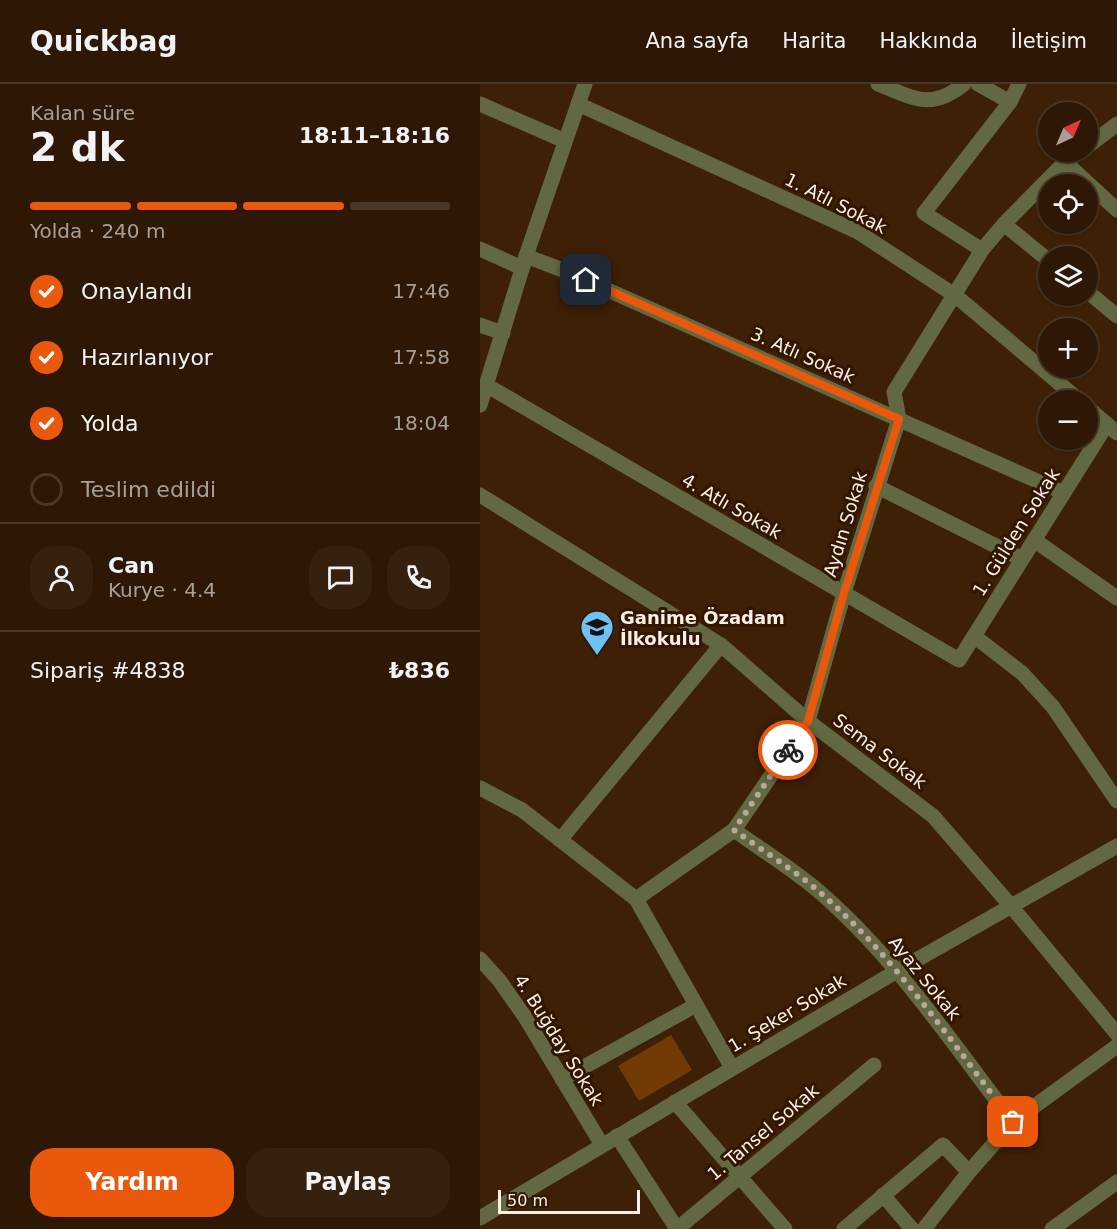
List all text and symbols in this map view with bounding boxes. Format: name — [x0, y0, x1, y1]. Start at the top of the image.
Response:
text: Quickbag — [30, 25, 178, 58]
text: Ana sayfa — [645, 29, 749, 53]
text: Harita — [782, 29, 846, 53]
text: Hakkında — [879, 29, 978, 53]
text: İletişim — [1011, 29, 1087, 53]
text: Kalan süre — [30, 101, 135, 125]
north arrow — [1038, 102, 1098, 162]
map controls — [1038, 102, 1098, 450]
text: 18:11–18:16 — [299, 123, 450, 148]
text: 2 dk — [30, 125, 125, 170]
street label: 1. Atlı Sokak — [781, 168, 891, 238]
button: locate — [1038, 174, 1098, 234]
text: Yolda · 240 m — [30, 219, 165, 243]
button: layers — [1038, 246, 1098, 306]
pin — [560, 254, 611, 305]
icon: home — [569, 263, 602, 296]
icon: check — [30, 275, 63, 308]
text: Onaylandı — [81, 279, 192, 304]
text: 17:46 — [392, 279, 450, 303]
button: + — [1038, 318, 1098, 378]
street label: 3. Atlı Sokak — [748, 323, 859, 388]
icon: check — [30, 341, 63, 374]
text: Hazırlanıyor — [81, 345, 213, 370]
text: 17:58 — [392, 345, 450, 369]
button: − — [1038, 390, 1098, 450]
icon: check — [30, 407, 63, 440]
text: Yolda — [81, 411, 139, 436]
text: 18:04 — [392, 411, 450, 435]
street label: 1. Gülden Sokak — [968, 464, 1064, 600]
street label: Aydın Sokak — [819, 468, 871, 579]
street label: 4. Atlı Sokak — [678, 469, 786, 543]
text: Teslim edildi — [81, 477, 216, 502]
button: person — [30, 546, 93, 609]
button: chat — [309, 546, 372, 609]
button: phone — [387, 546, 450, 609]
text: Can — [108, 553, 155, 578]
text: Kurye · 4.4 — [108, 578, 216, 602]
place label: Ganime Özadam İlkokulu — [620, 607, 785, 649]
school or university icon: Ganime Özadam İlkokulu — [579, 609, 615, 656]
text: Sipariş #4838 — [30, 658, 186, 683]
text: ₺836 — [389, 658, 450, 683]
street label: Sema Sokak — [829, 709, 931, 793]
courier — [758, 720, 818, 780]
icon: bike — [772, 734, 805, 767]
street label: Ayaz Sokak — [885, 932, 966, 1025]
street label: 1. Şeker Sokak — [724, 969, 850, 1056]
street label: 4. Buğday Sokak — [510, 970, 608, 1110]
street label: 1. Tansel Sokak — [703, 1079, 823, 1185]
pin — [987, 1096, 1038, 1147]
icon: bag — [996, 1105, 1029, 1138]
button: Yardım — [30, 1148, 234, 1217]
button: Paylaş — [246, 1148, 450, 1217]
scale bar — [498, 1187, 640, 1214]
text: 50 m — [507, 1191, 548, 1210]

